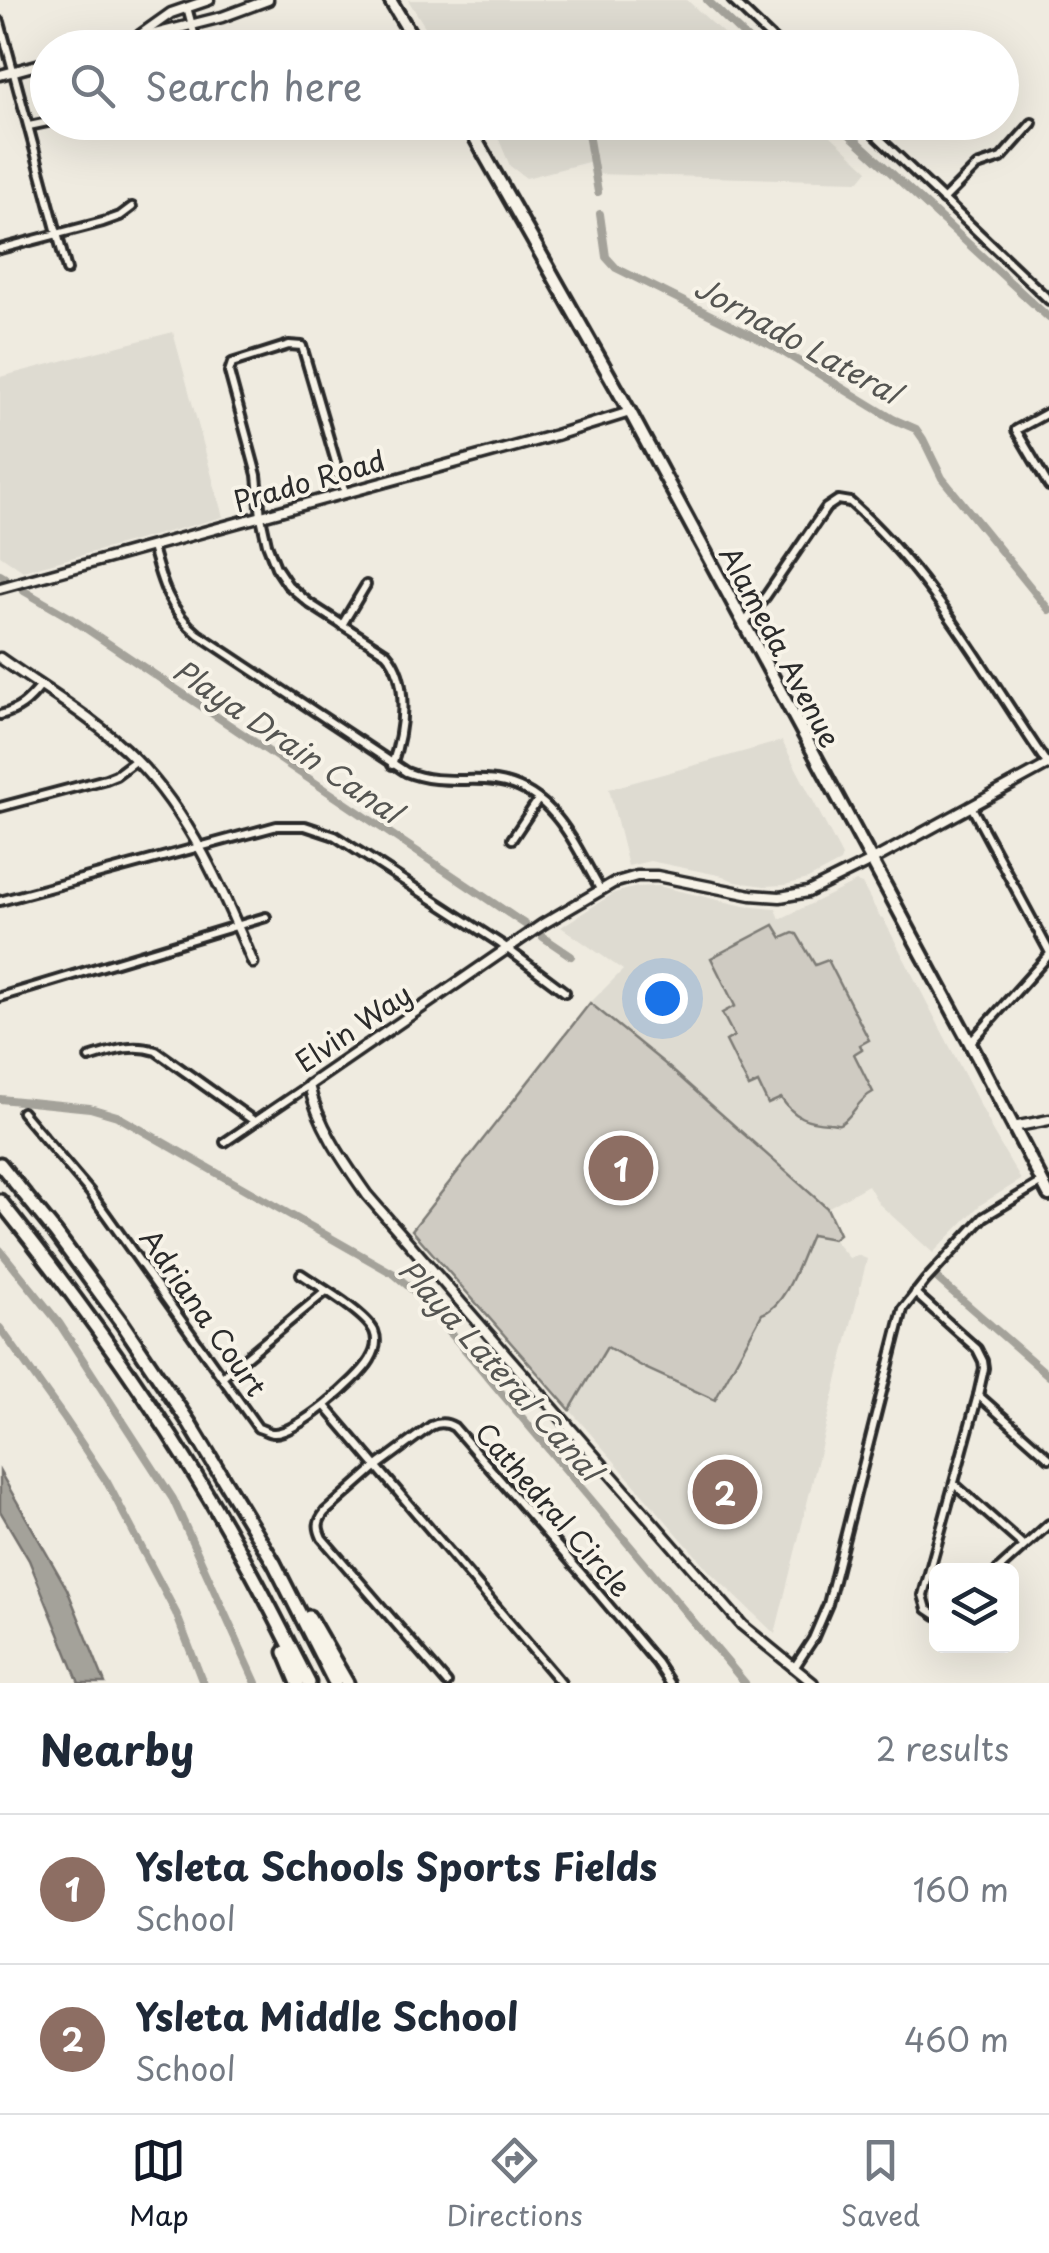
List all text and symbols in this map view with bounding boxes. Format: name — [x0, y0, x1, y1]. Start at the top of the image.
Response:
search box — [30, 30, 1019, 140]
text: Search here — [145, 57, 362, 114]
icon: search — [65, 58, 120, 113]
water label: Jornado Lateral — [687, 264, 913, 416]
street label: Prado Road — [228, 438, 390, 522]
street label: Alameda Avenue — [710, 537, 852, 755]
water label: Playa Drain Canal — [165, 647, 415, 836]
street label: Elvin Way — [286, 972, 420, 1082]
your location — [637, 973, 688, 1024]
pin: 1 — [588, 1130, 654, 1206]
street label: Adriana Court — [130, 1219, 278, 1405]
water label: Playa Lateral Canal — [389, 1248, 616, 1493]
street label: Cathedral Circle — [465, 1412, 643, 1606]
pin: 2 — [692, 1454, 758, 1530]
map controls — [929, 1563, 1019, 1653]
button: layers — [929, 1563, 1019, 1653]
text: Nearby — [40, 1717, 194, 1780]
text: 2 results — [876, 1724, 1009, 1772]
text: Ysleta Schools Sports Fields — [135, 1837, 658, 1894]
text: 1 — [65, 1865, 80, 1913]
text: 160 m — [913, 1865, 1009, 1913]
text: School — [135, 1894, 236, 1942]
text: Ysleta Middle School — [135, 1987, 518, 2044]
text: 2 — [61, 2015, 84, 2063]
text: 460 m — [904, 2015, 1009, 2063]
text: School — [135, 2044, 236, 2092]
tab: Map — [129, 2133, 189, 2236]
tab: Directions — [447, 2133, 583, 2236]
tab: Saved — [841, 2133, 920, 2236]

